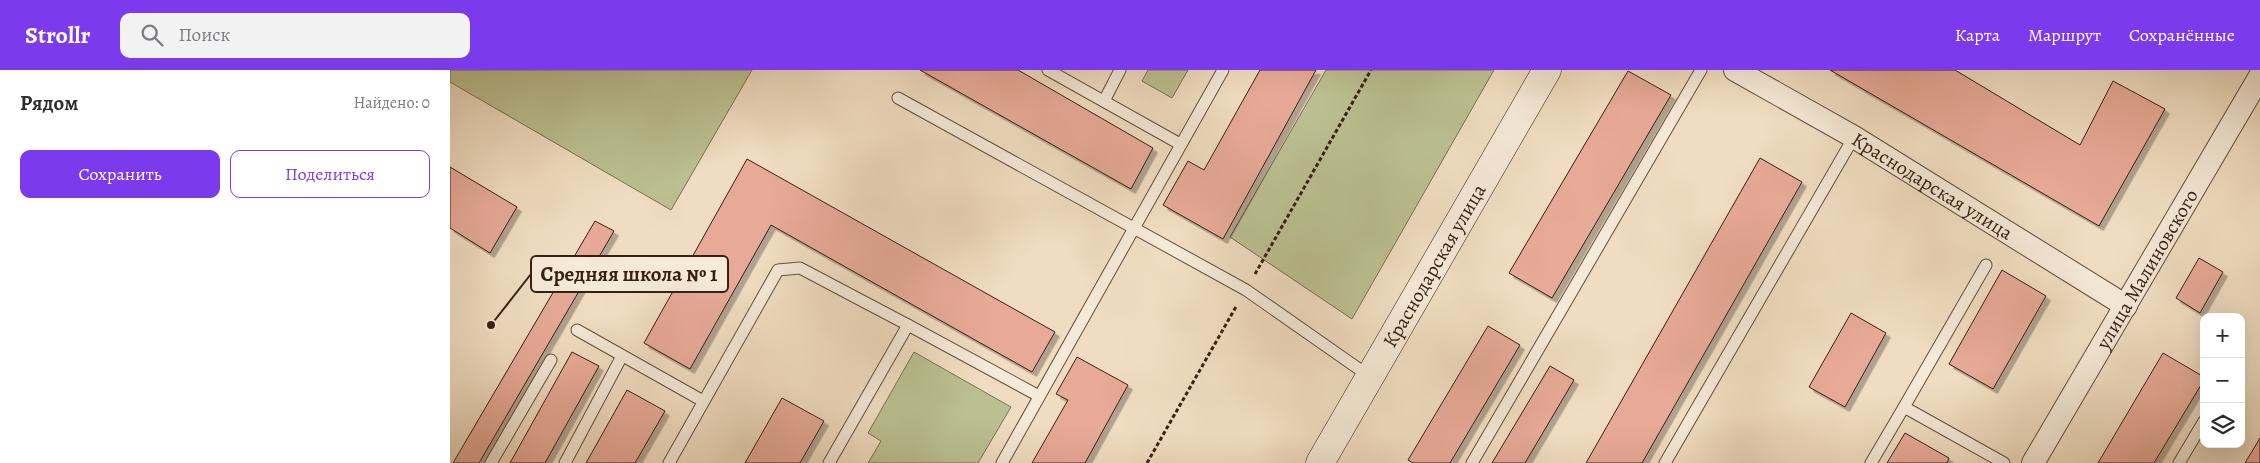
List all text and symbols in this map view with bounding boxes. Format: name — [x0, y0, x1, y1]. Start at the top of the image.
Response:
search box — [120, 13, 470, 58]
text: Strollr — [25, 19, 90, 51]
icon: search — [138, 21, 166, 49]
text: Поиск — [178, 22, 230, 48]
text: Карта — [1955, 23, 2000, 47]
text: Маршрут — [2028, 23, 2101, 47]
text: Сохранённые — [2129, 23, 2235, 47]
text: Рядом — [20, 89, 78, 117]
text: Найдено: 0 — [353, 92, 430, 114]
street label: Краснодарская улица — [1847, 126, 2019, 246]
button: Сохранить — [20, 150, 220, 198]
button: Поделиться — [230, 150, 430, 198]
street label: Краснодарская улица — [1376, 178, 1492, 352]
street label: улица Малиновского — [2089, 184, 2204, 355]
callout: Средняя школа № 1 — [531, 256, 728, 292]
text: Средняя школа № 1 — [540, 260, 718, 288]
map controls — [2200, 313, 2245, 448]
button: + — [2200, 313, 2245, 358]
button: − — [2200, 358, 2245, 403]
button: layers — [2200, 403, 2245, 448]

